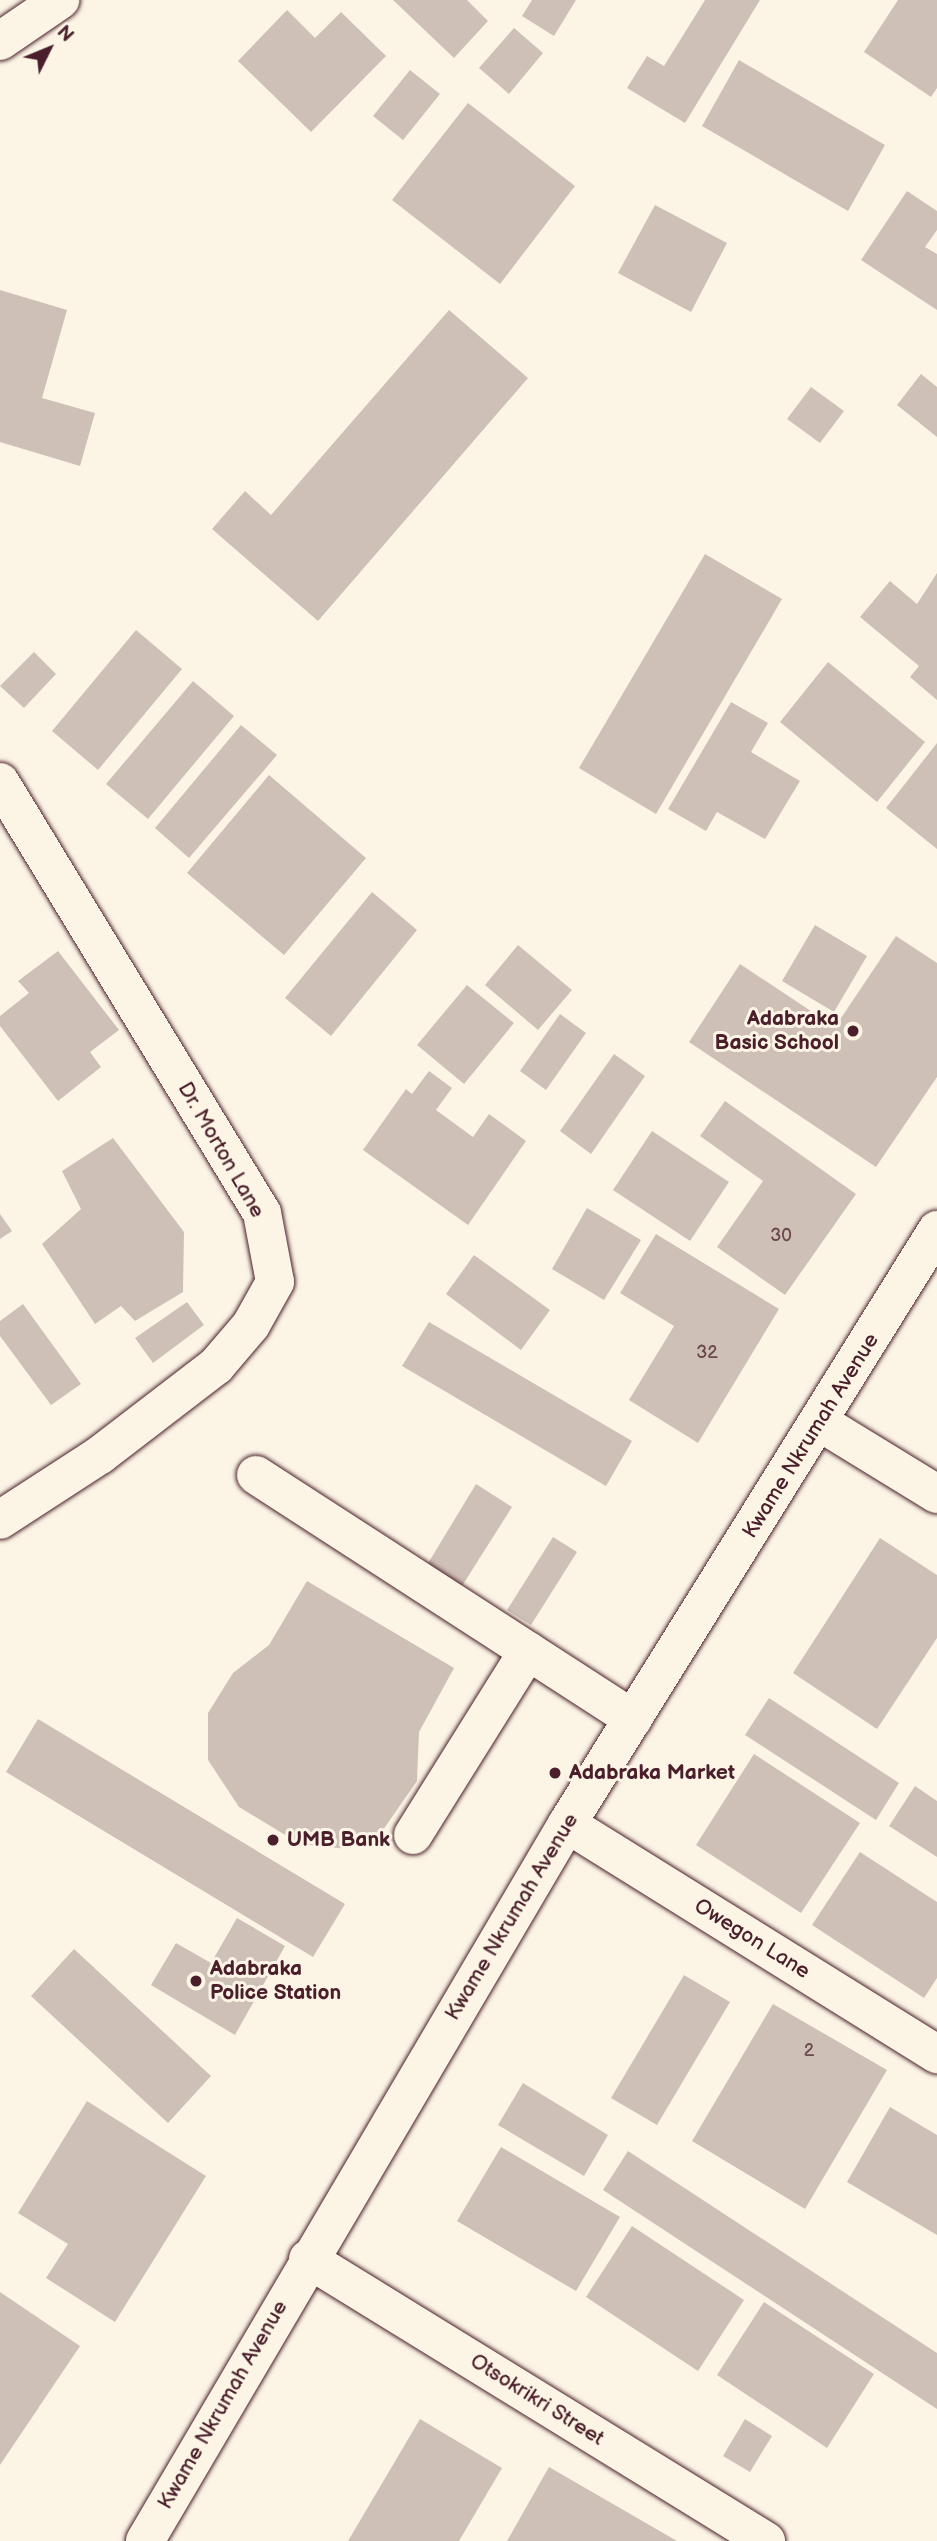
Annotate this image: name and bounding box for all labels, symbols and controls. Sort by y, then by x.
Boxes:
north arrow [14,14,84,84]
text: N [51,21,78,47]
place label: Adabraka Basic School [715,1006,839,1056]
marker: Adabraka Basic School [845,1023,861,1039]
street label: Dr. Morton Lane [172,1078,270,1222]
house number: 30 [770,1225,792,1247]
street label: Kwame Nkrumah Avenue [738,1329,884,1543]
house number: 32 [696,1342,718,1364]
place label: Adabraka Market [569,1760,735,1786]
marker: Adabraka Market [547,1765,563,1781]
street label: Kwame Nkrumah Avenue [440,1809,584,2025]
place label: UMB Bank [287,1827,390,1853]
marker: UMB Bank [265,1832,281,1848]
street label: Owegon Lane [690,1893,814,1985]
place label: Adabraka Police Station [210,1956,341,2006]
marker: Adabraka Police Station [188,1973,204,1989]
house number: 2 [804,2040,814,2062]
street label: Kwame Nkrumah Avenue [153,2296,293,2514]
street label: Otsokrikri Street [465,2349,609,2451]

